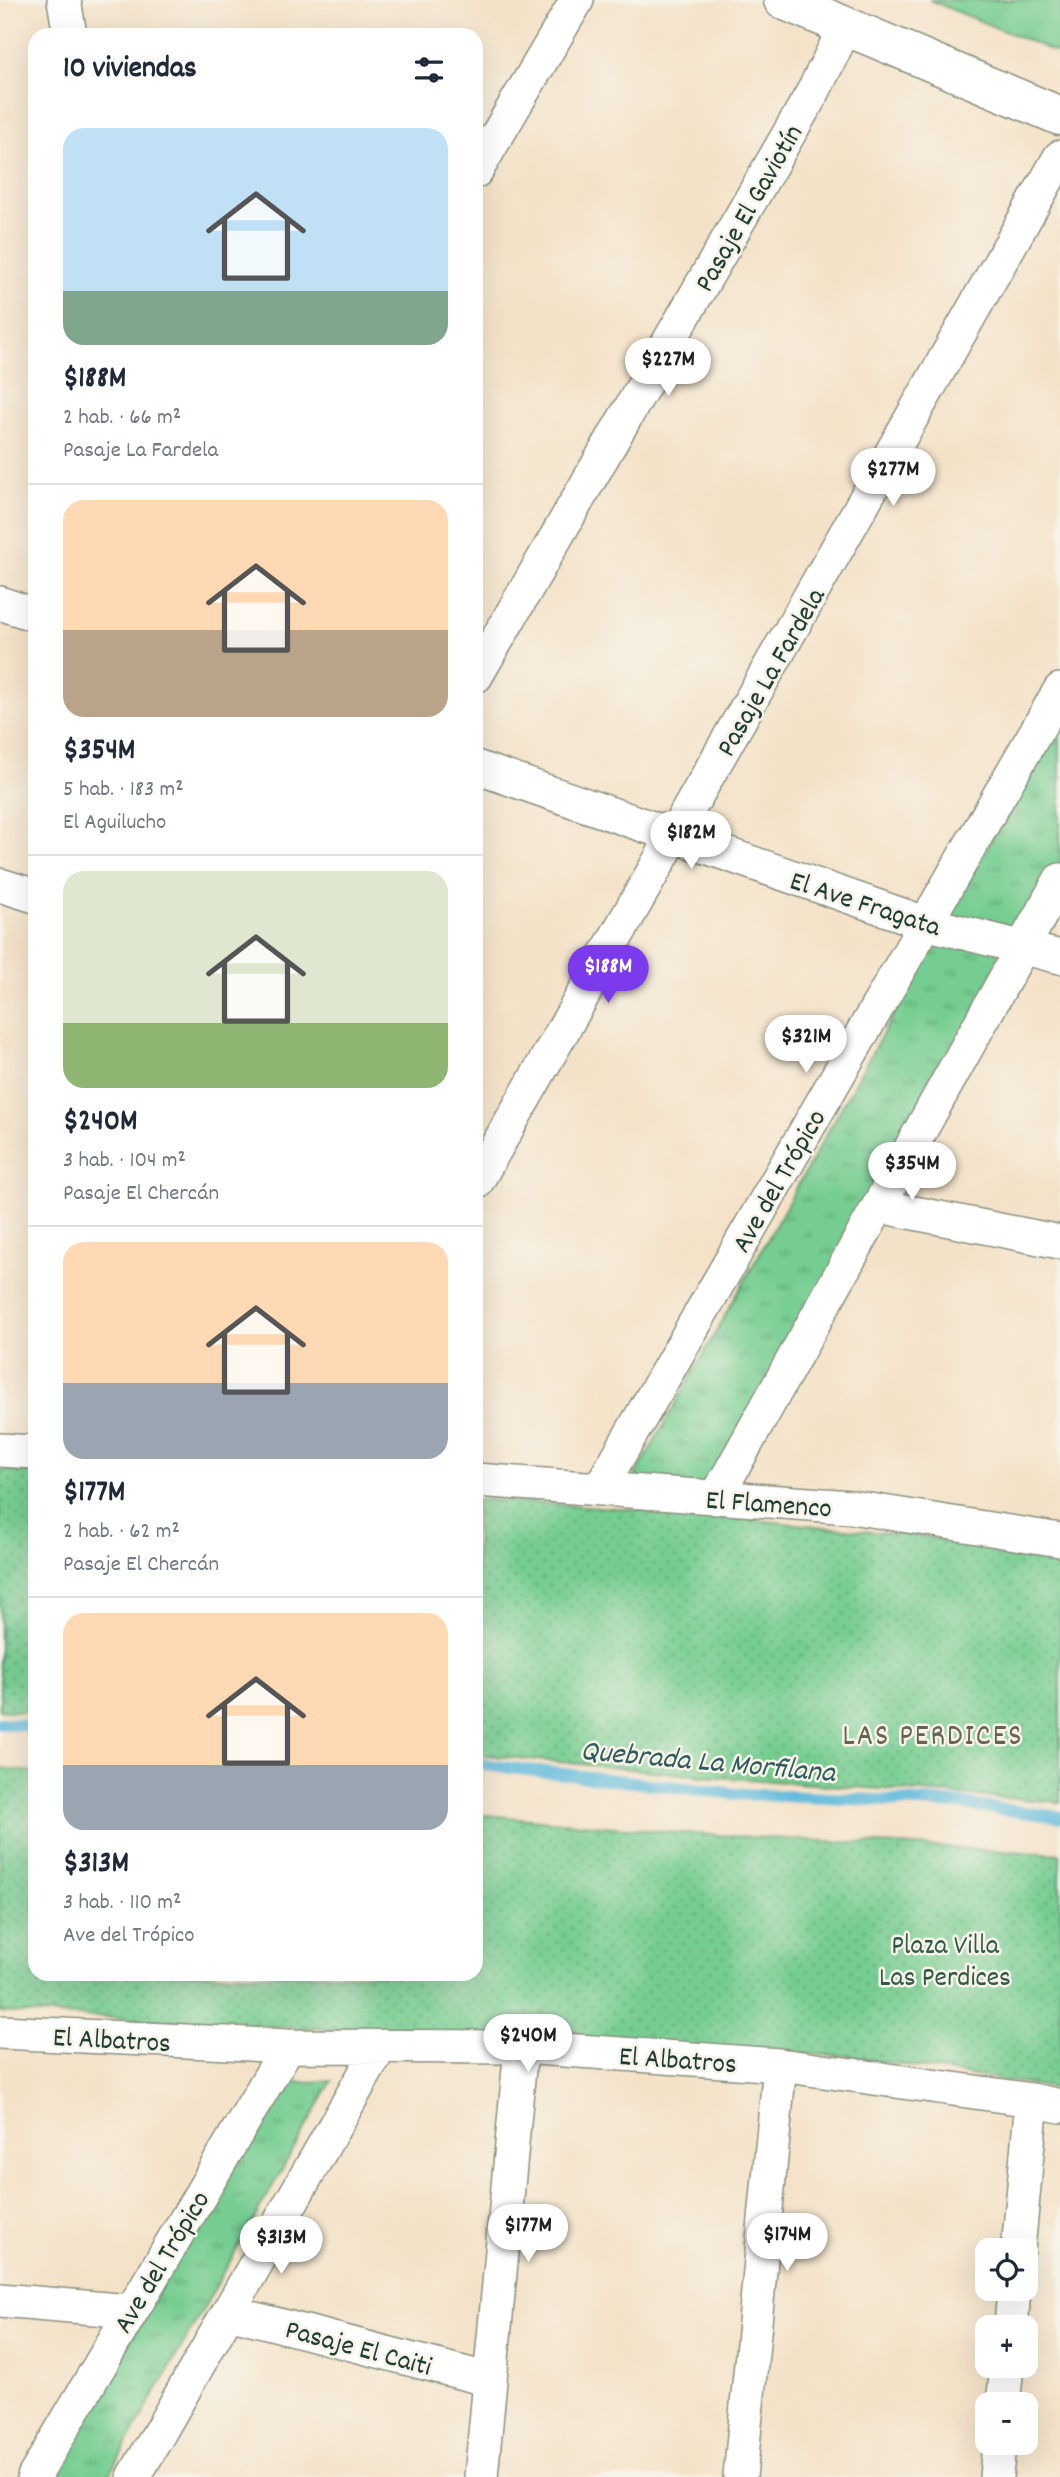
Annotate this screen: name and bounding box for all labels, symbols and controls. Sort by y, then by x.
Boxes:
text: 10 viviendas [63,49,197,92]
icon: filters [410,51,448,89]
street label: Pasaje El Gaviotín [687,118,816,301]
icon: home [193,173,319,299]
pin: $227M [619,338,717,398]
text: $227M [641,344,695,377]
text: $188M [63,359,126,402]
text: 2 hab. · 66 m² [63,402,181,435]
text: Pasaje La Fardela [63,435,218,468]
pin: $277M [844,448,942,508]
text: $277M [867,454,919,487]
icon: home [193,545,319,671]
street label: Pasaje La Fardela [709,581,838,765]
text: $354M [63,731,135,774]
text: 5 hab. · 183 m² [63,774,184,807]
text: El Aguilucho [63,807,166,840]
pin: $182M [642,812,740,871]
text: $182M [666,817,716,850]
street label: El Ave Fragata [784,864,946,950]
icon: home [193,916,319,1042]
pin: $188M [559,946,657,1005]
text: $188M [584,951,632,984]
pin: $321M [757,1016,855,1075]
text: $321M [781,1021,831,1054]
text: $240M [63,1102,138,1145]
street label: Ave del Trópico [724,1103,839,1262]
pin: $354M [863,1142,961,1202]
text: 3 hab. · 104 m² [63,1145,186,1178]
text: $354M [884,1148,940,1181]
text: Pasaje El Chercán [63,1178,219,1211]
icon: home [193,1287,319,1413]
text: $177M [63,1473,125,1516]
street label: El Flamenco [704,1483,833,1531]
text: 2 hab. · 62 m² [63,1516,180,1549]
text: Pasaje El Chercán [63,1549,219,1582]
icon: home [193,1658,319,1784]
district label: LAS PERDICES [842,1717,1024,1760]
water label: Quebrada La Morfilana [579,1732,838,1797]
text: $313M [63,1844,129,1887]
text: 3 hab. · 110 m² [63,1887,181,1920]
text: Ave del Trópico [63,1920,194,1953]
park label: Plaza Villa Las Perdices [879,1928,1011,2000]
pin: $240M [479,2014,577,2074]
street label: El Albatros [52,2020,172,2066]
text: $240M [499,2020,557,2053]
street label: El Albatros [617,2039,738,2087]
street label: Ave del Trópico [106,2185,223,2342]
pin: $177M [479,2204,577,2264]
text: $177M [504,2210,552,2243]
pin: $174M [738,2214,836,2273]
pin: $313M [232,2216,330,2276]
text: $174M [763,2219,811,2252]
text: $313M [256,2222,306,2255]
map controls [975,2238,1038,2455]
button: locate [975,2238,1038,2301]
street label: Pasaje El Caiti [280,2312,435,2390]
button: + [975,2315,1038,2378]
button: − [975,2392,1038,2455]

